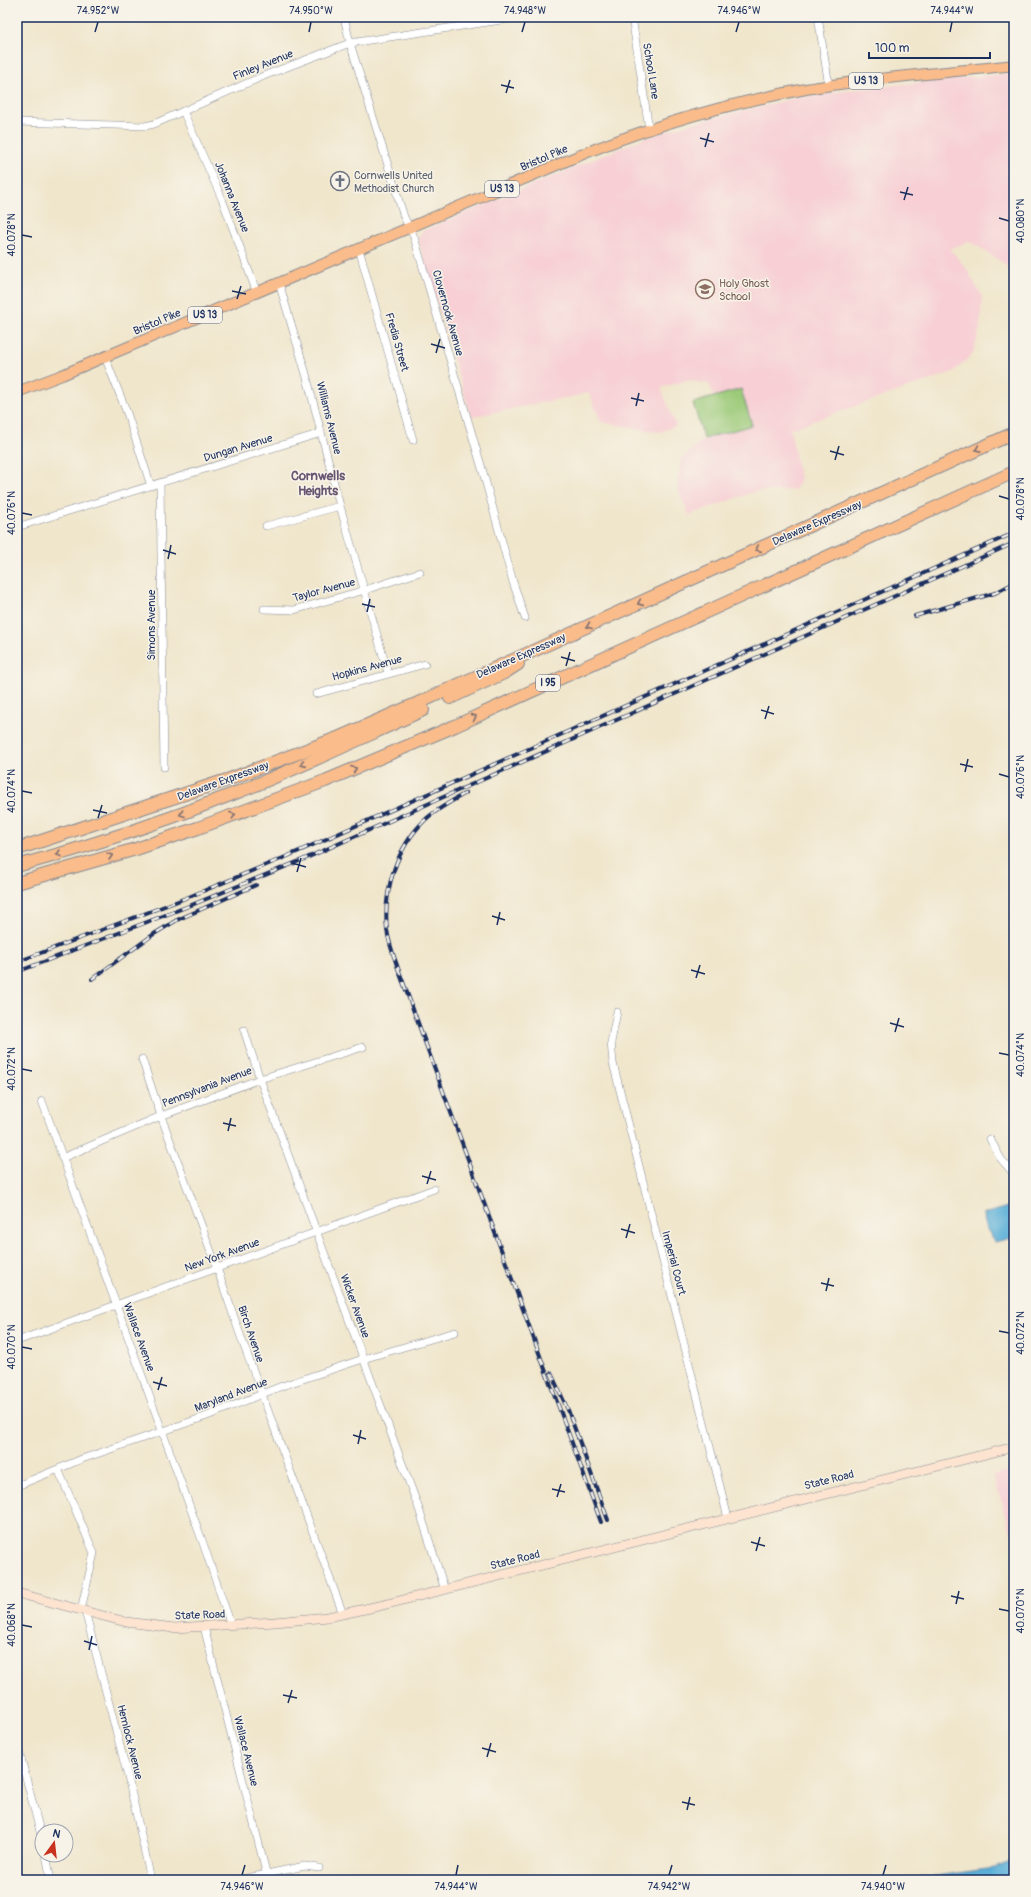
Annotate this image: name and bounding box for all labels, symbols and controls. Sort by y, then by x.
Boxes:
text: 74.952°W [77,5,120,17]
text: 74.950°W [289,5,333,17]
text: 74.948°W [504,5,547,17]
text: 74.946°W [718,5,761,17]
text: 74.944°W [931,5,974,17]
scale bar [869,34,990,60]
text: 100 m [875,41,910,56]
street label: School Lane [640,42,662,101]
street label: Finley Avenue [231,47,295,83]
road number: US 13 [849,73,883,89]
street label: Bristol Pike [518,142,570,174]
street label: Johanna Avenue [212,160,252,235]
place label: Cornwells United Methodist Church [354,169,434,195]
church icon: Cornwells United Methodist Church [329,170,351,192]
road number: US 13 [485,181,519,197]
text: 40.080°N [1015,198,1027,243]
text: 40.078°N [6,213,18,257]
street label: Clovernook Avenue [430,269,467,358]
place label: Holy Ghost School [719,277,770,303]
school or university icon: Holy Ghost School [694,278,716,300]
street label: Bristol Pike [131,306,183,338]
road number: US 13 [188,307,222,323]
street label: Fredia Street [382,311,412,373]
street label: Williams Avenue [314,380,344,456]
street label: Dungan Avenue [202,431,274,465]
one-way arrow [975,444,983,452]
district label: Cornwells Heights [291,468,345,499]
text: 40.078°N [1015,477,1027,521]
text: 40.076°N [6,491,18,535]
street label: Delaware Expressway [770,497,864,548]
one-way arrow [755,544,762,552]
street label: Taylor Avenue [291,575,357,605]
street label: Simons Avenue [145,589,158,660]
one-way arrow [636,598,644,606]
one-way arrow [585,621,593,629]
street label: Delaware Expressway [474,630,568,681]
street label: Hopkins Avenue [331,652,404,684]
road number: I 95 [536,675,560,691]
one-way arrow [469,714,477,722]
text: 40.076°N [1015,755,1027,799]
street label: Delaware Expressway [176,758,271,804]
one-way arrow [299,759,307,767]
one-way arrow [351,765,358,773]
text: 40.074°N [6,769,18,813]
one-way arrow [179,809,186,817]
one-way arrow [229,812,236,820]
one-way arrow [56,849,63,858]
one-way arrow [106,852,113,861]
text: 40.074°N [1015,1033,1027,1077]
text: 40.072°N [6,1047,18,1091]
street label: Pennsylvania Avenue [160,1064,254,1110]
street label: Imperial Court [659,1229,689,1297]
street label: New York Avenue [183,1235,262,1275]
street label: Wicker Avenue [337,1272,373,1340]
street label: Wallace Avenue [121,1301,158,1374]
street label: Birch Avenue [235,1304,267,1365]
text: 40.072°N [1015,1311,1027,1355]
text: 40.070°N [6,1324,18,1369]
street label: Maryland Avenue [193,1375,270,1415]
street label: State Road [803,1468,855,1492]
street label: State Road [489,1548,541,1572]
text: 40.070°N [1015,1588,1027,1633]
text: 40.068°N [6,1603,18,1647]
street label: State Road [174,1608,226,1622]
street label: Hemlock Avenue [114,1703,146,1781]
street label: Wallace Avenue [231,1714,261,1788]
north arrow [34,1823,74,1863]
text: N [51,1827,62,1841]
text: 74.946°W [221,1881,264,1893]
text: 74.944°W [435,1881,478,1893]
text: 74.942°W [648,1881,691,1893]
text: 74.940°W [861,1881,905,1893]

